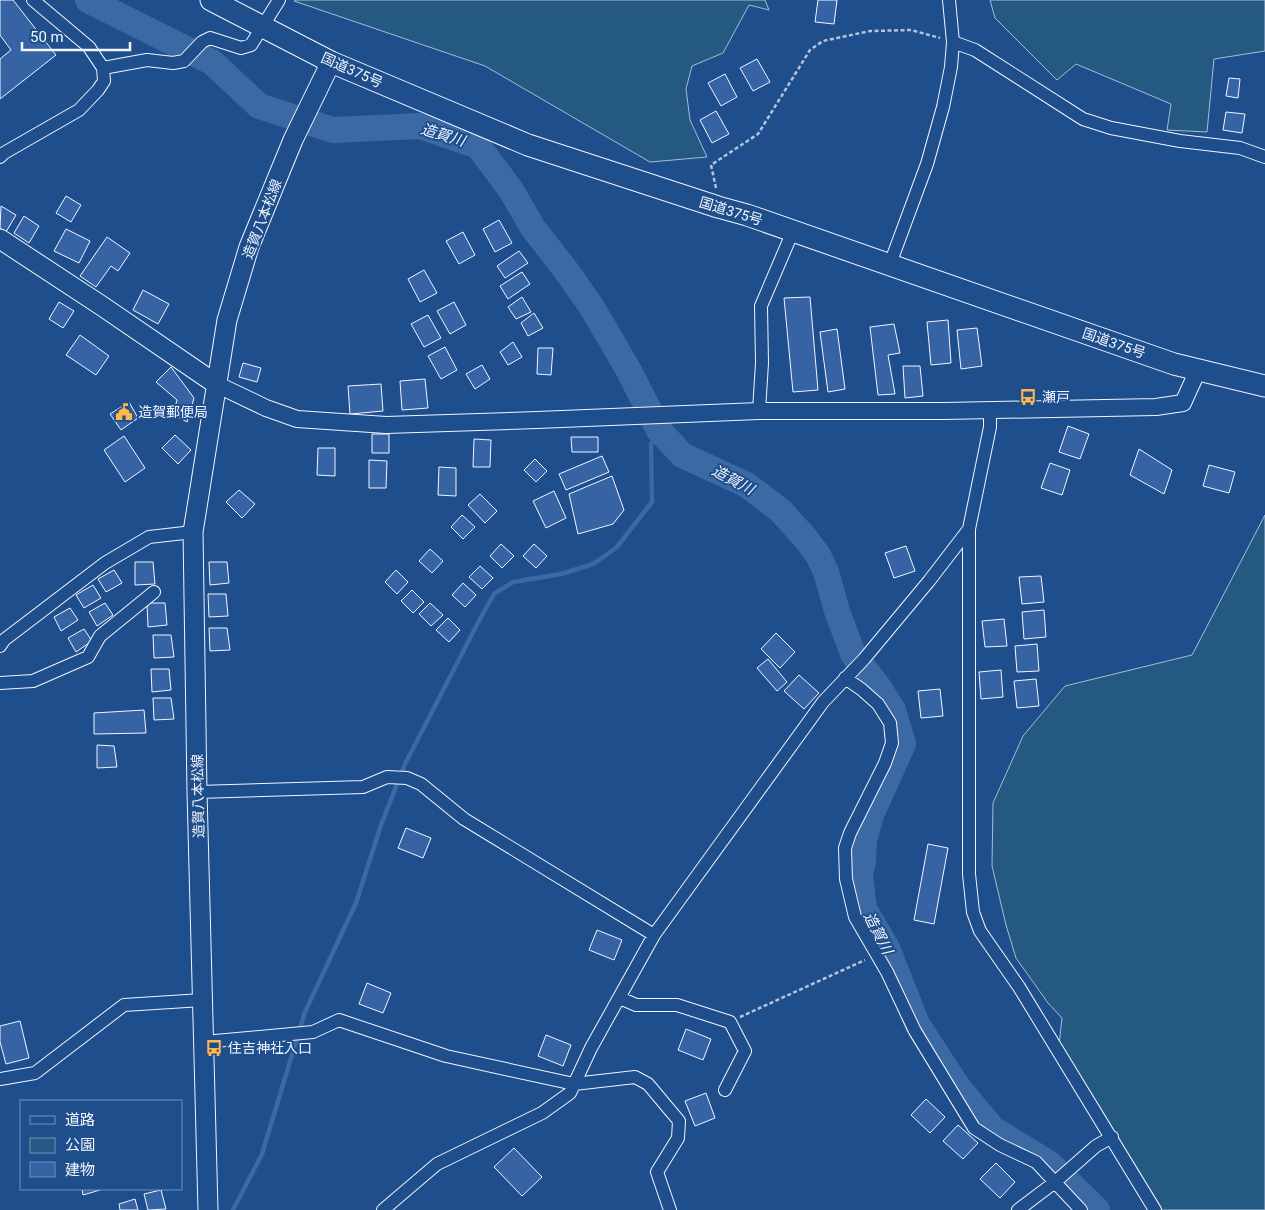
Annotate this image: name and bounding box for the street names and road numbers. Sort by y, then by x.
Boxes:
street label: 国道375号 [319,49,385,91]
street label: 造賀八本松線 [239,177,285,261]
street label: 国道375号 [697,194,765,228]
street label: 国道375号 [1080,325,1148,361]
street label: 造賀八本松線 [189,754,207,838]

